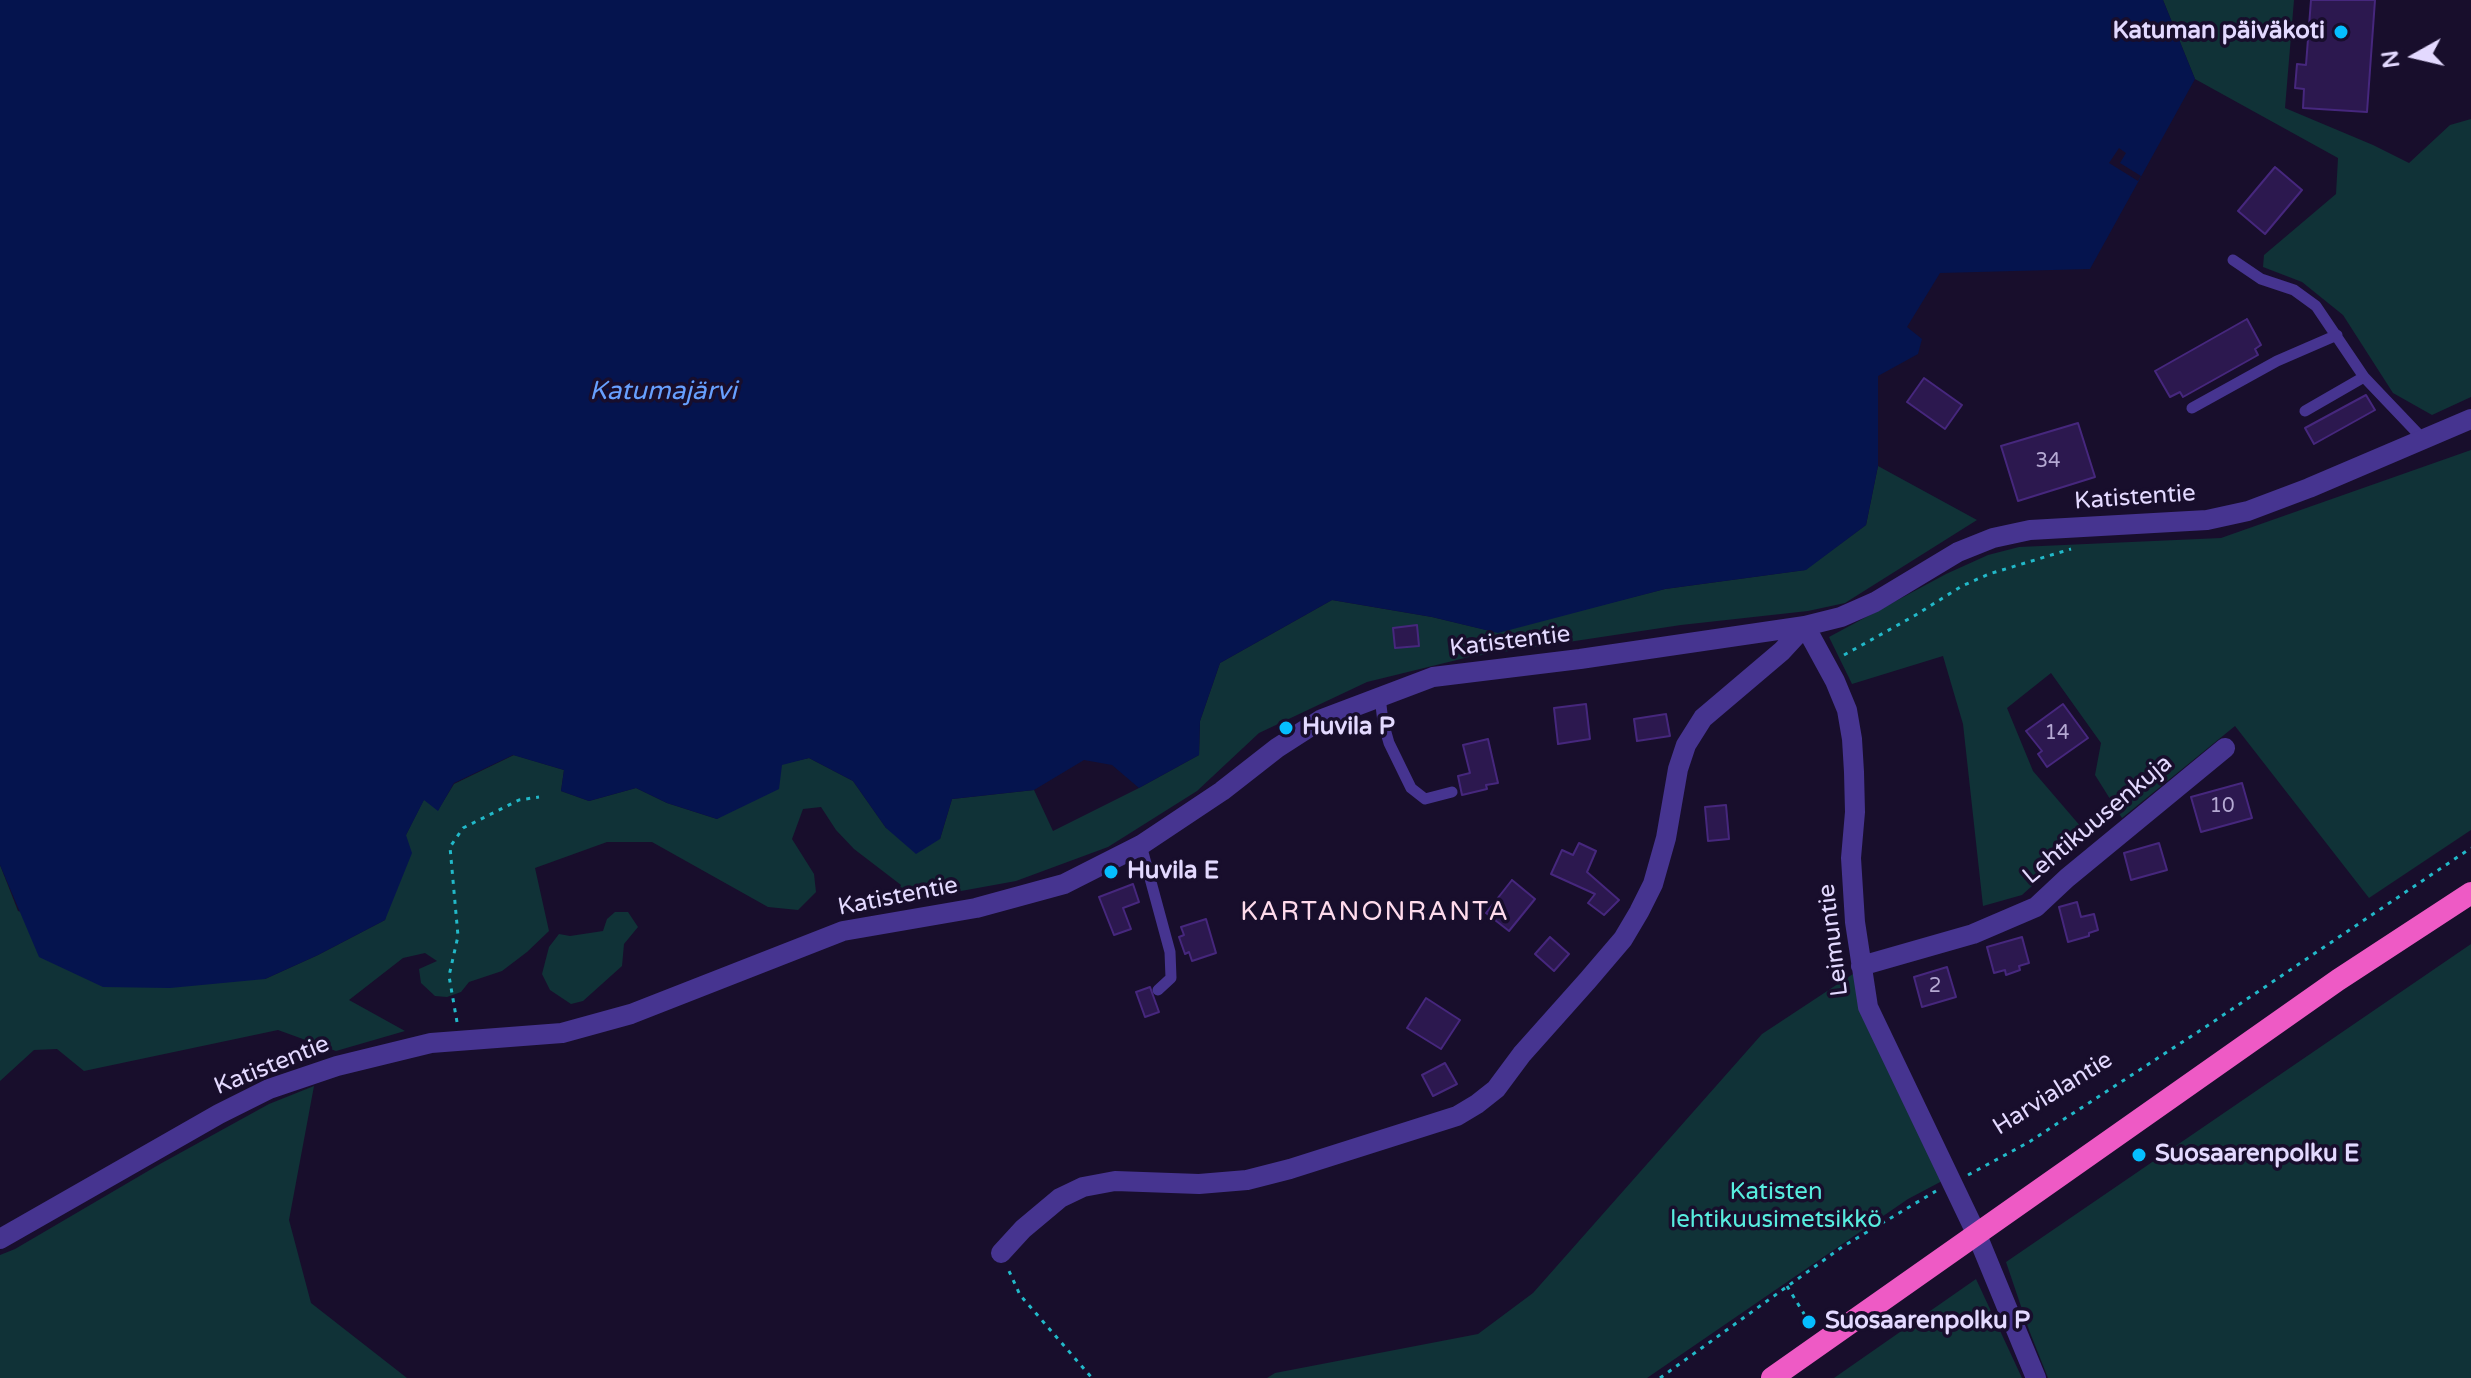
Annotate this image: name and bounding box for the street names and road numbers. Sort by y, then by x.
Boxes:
street label: Katistentie [2073,479,2197,517]
street label: Katistentie [1448,620,1572,664]
street label: Lehtikuusenkuja [2017,749,2179,891]
street label: Katistentie [836,871,960,923]
street label: Leimuntie [1813,882,1855,998]
street label: Katistentie [210,1030,334,1102]
street label: Harvialantie [1988,1046,2118,1142]

